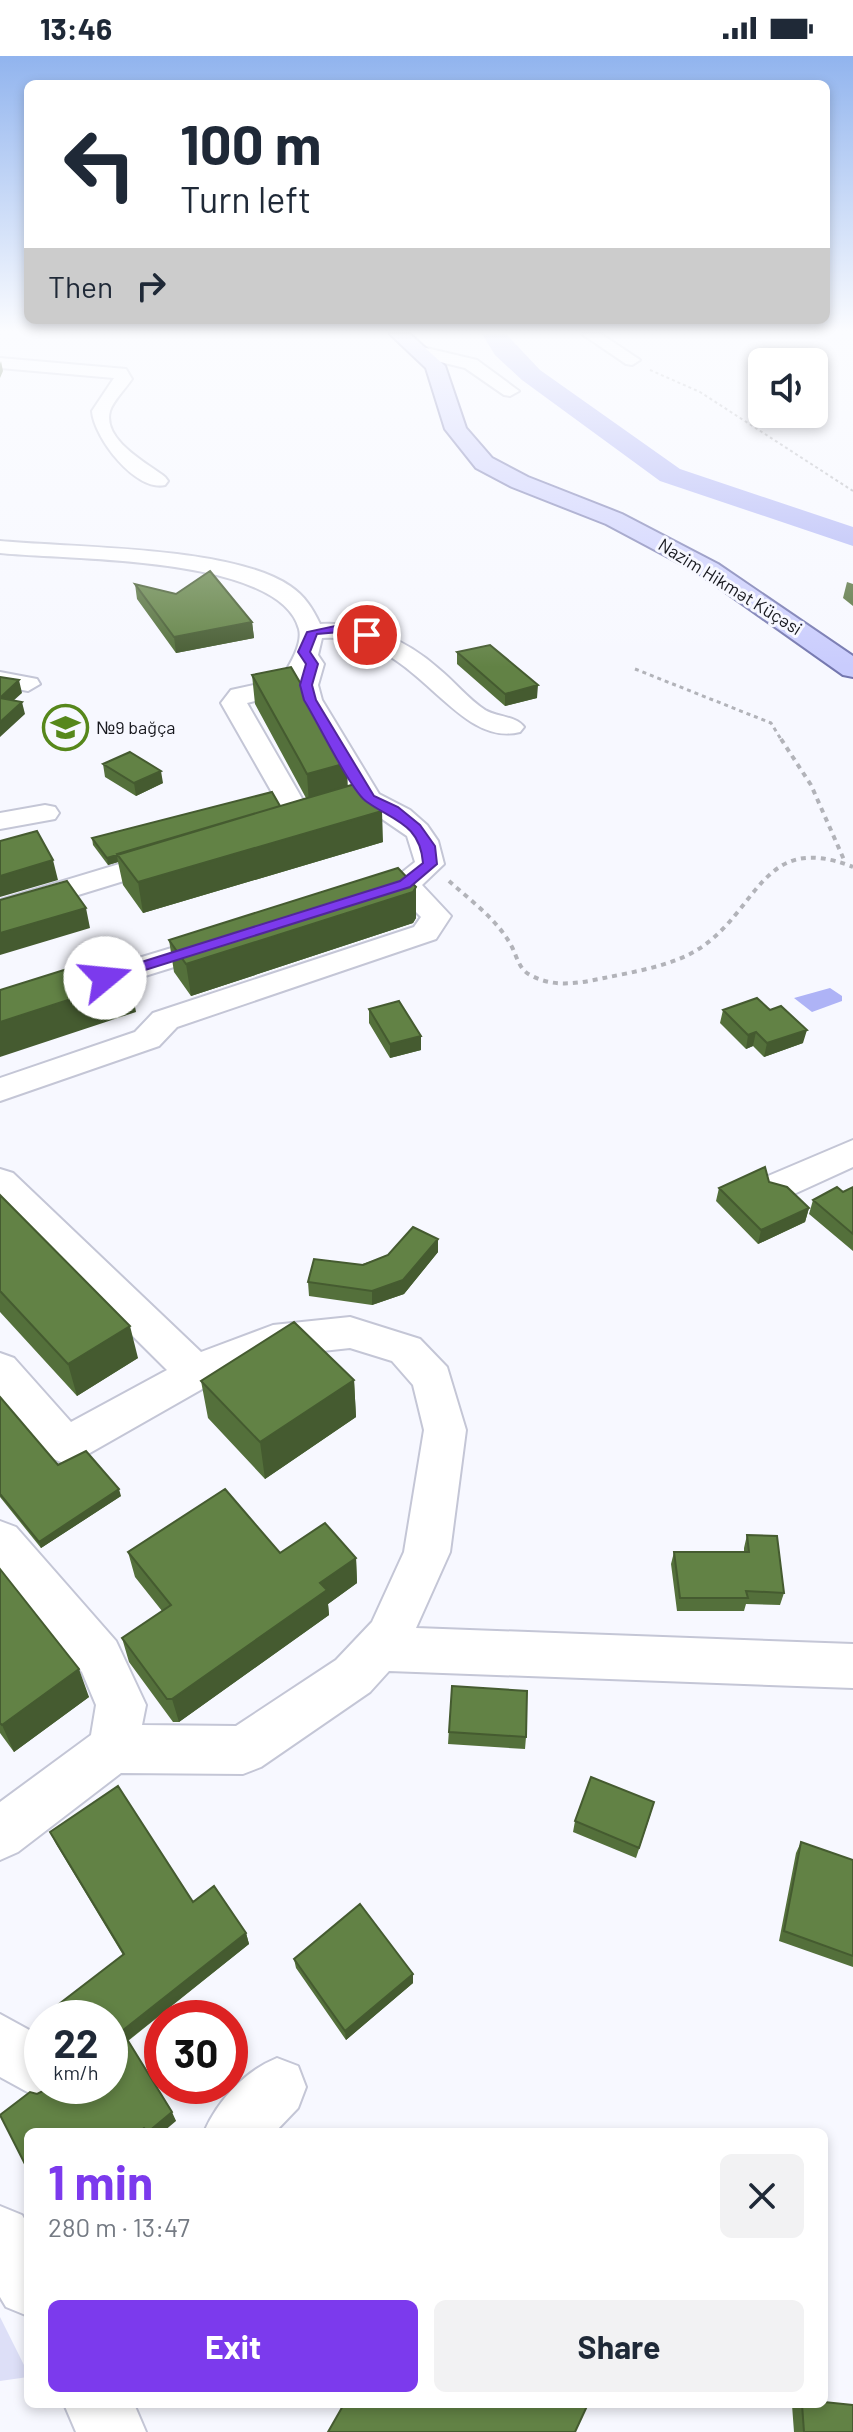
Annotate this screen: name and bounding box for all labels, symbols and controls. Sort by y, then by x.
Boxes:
text: 13:46 [40,10,112,46]
text: 100 m [180,109,322,176]
icon: left [48,112,152,216]
text: Turn left [180,177,311,220]
icon: right [129,264,173,308]
text: Then [48,268,113,304]
map controls [748,348,828,428]
button: sound [748,348,828,428]
street label: Nazim Hikmət Küçəsi [655,533,806,639]
pin [333,601,401,669]
icon: arrive [345,613,389,657]
school or university icon: №9 bağça [41,704,89,752]
place label: №9 bağça [96,716,176,738]
position arrow [63,936,147,1020]
speed limit sign: 30 [144,2000,248,2104]
text: 22 [54,2018,98,2066]
text: km/h [53,2060,99,2084]
text: 1 min [48,2152,153,2210]
button: close [720,2154,804,2238]
text: 280 m · 13:47 [48,2211,190,2242]
button: Exit [48,2300,418,2392]
button: Share [434,2300,804,2392]

